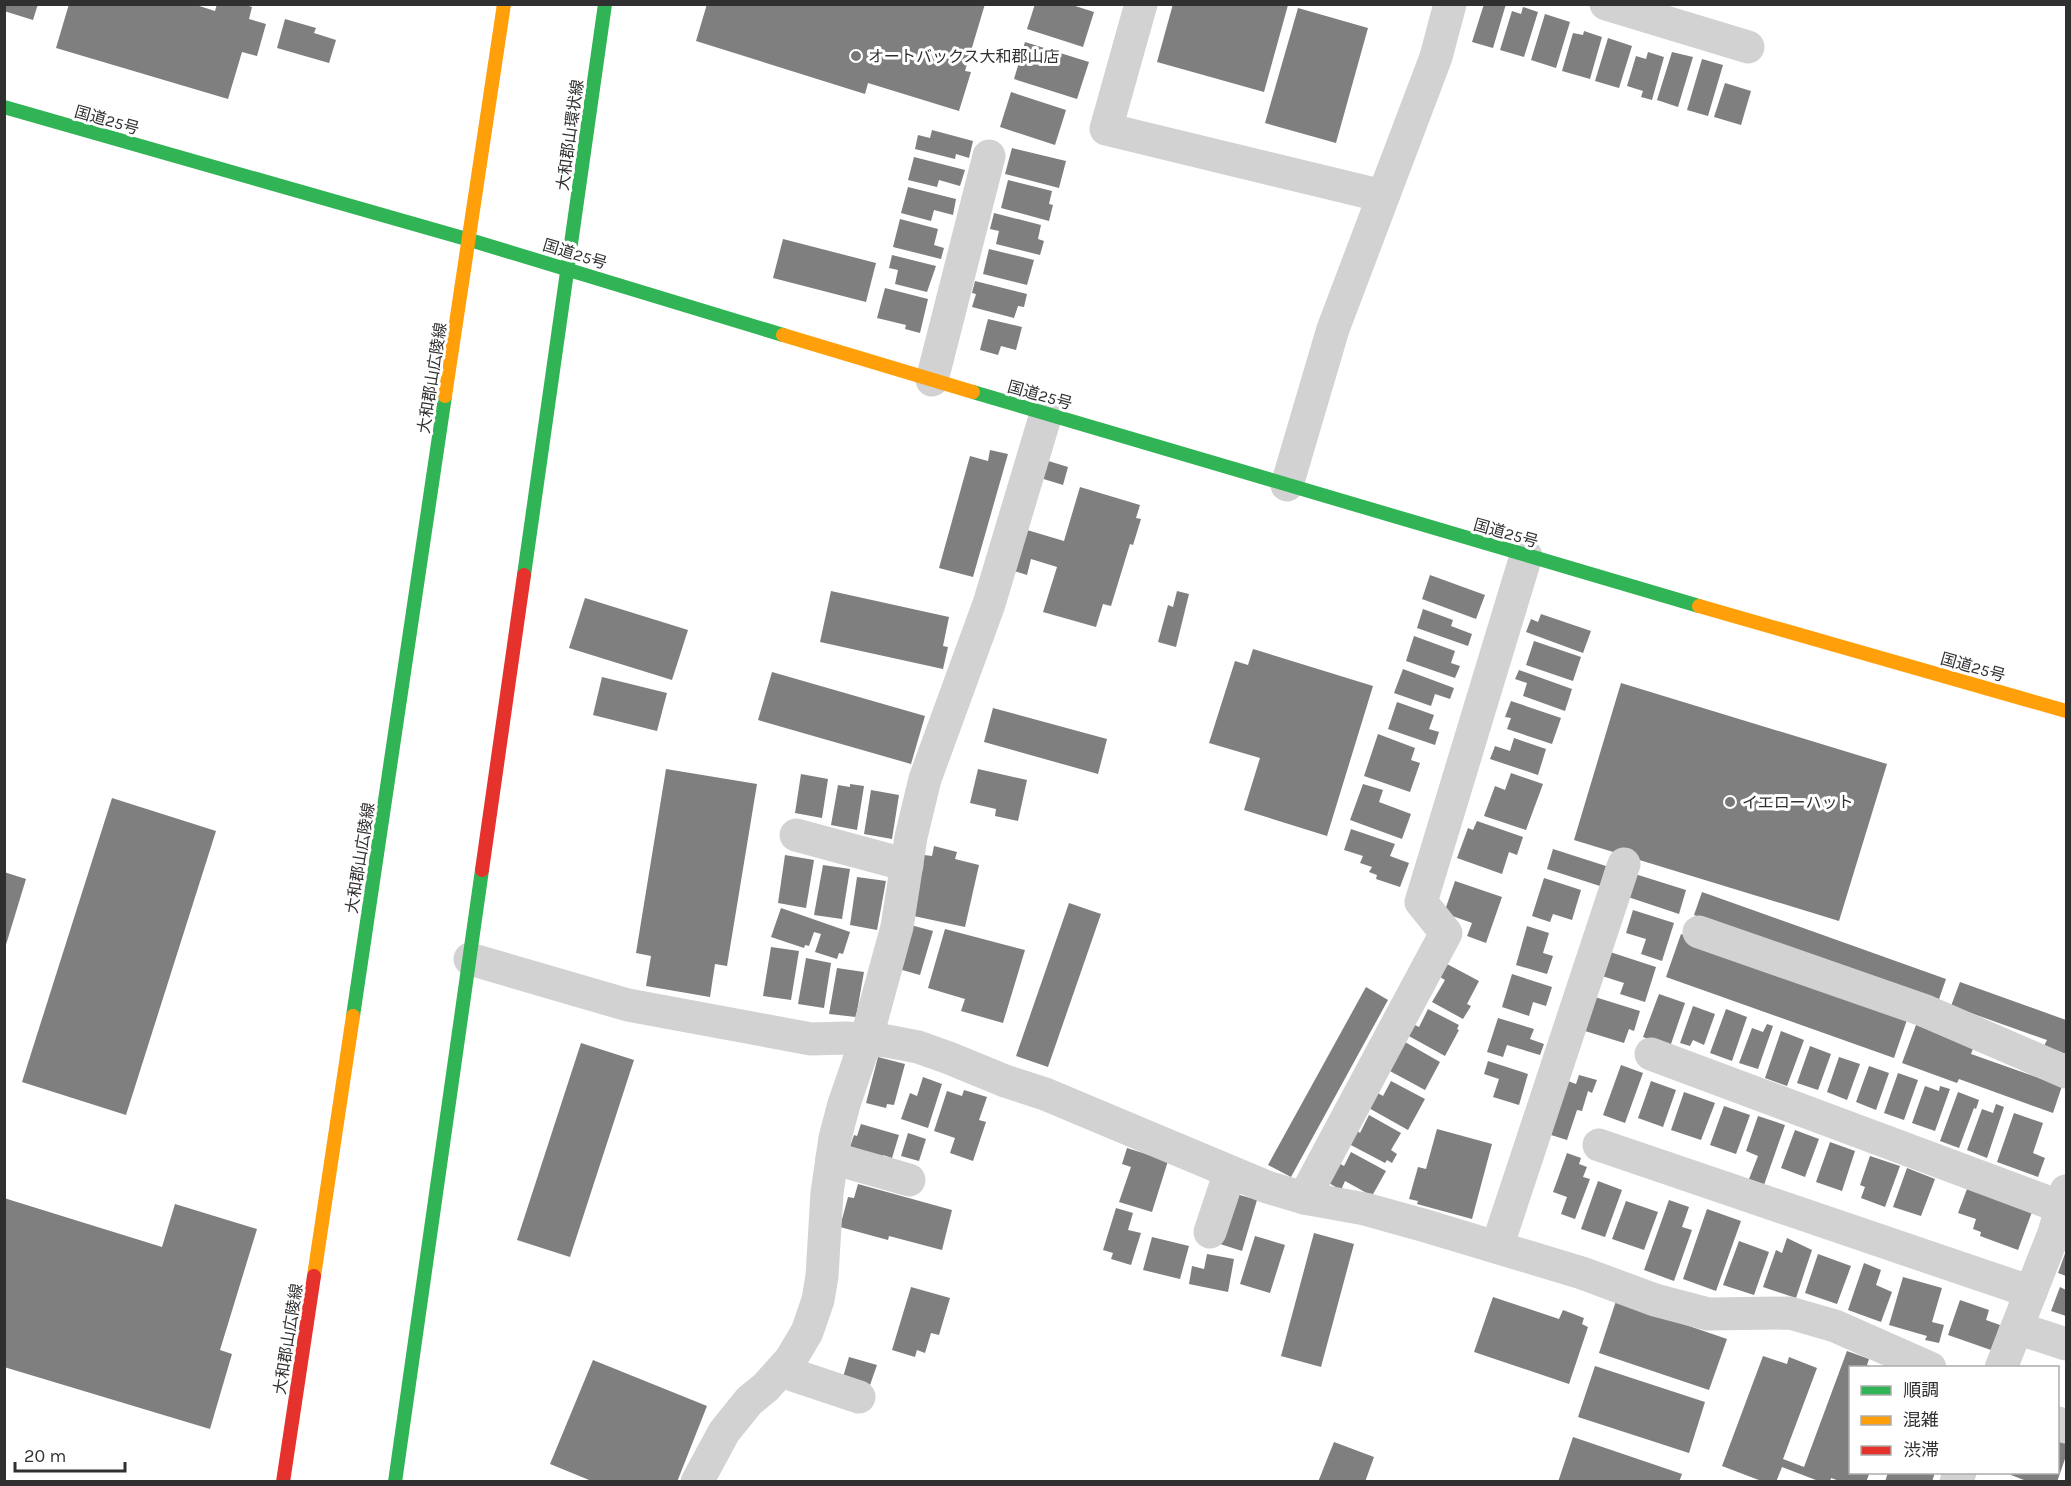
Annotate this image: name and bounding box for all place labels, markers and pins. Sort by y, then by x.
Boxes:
place label: オートバックス大和郡山店 [868,47,1060,66]
marker: オートバックス大和郡山店 [849,49,863,63]
place label: イエローハット [1742,793,1854,812]
marker: イエローハット [1723,795,1737,809]

